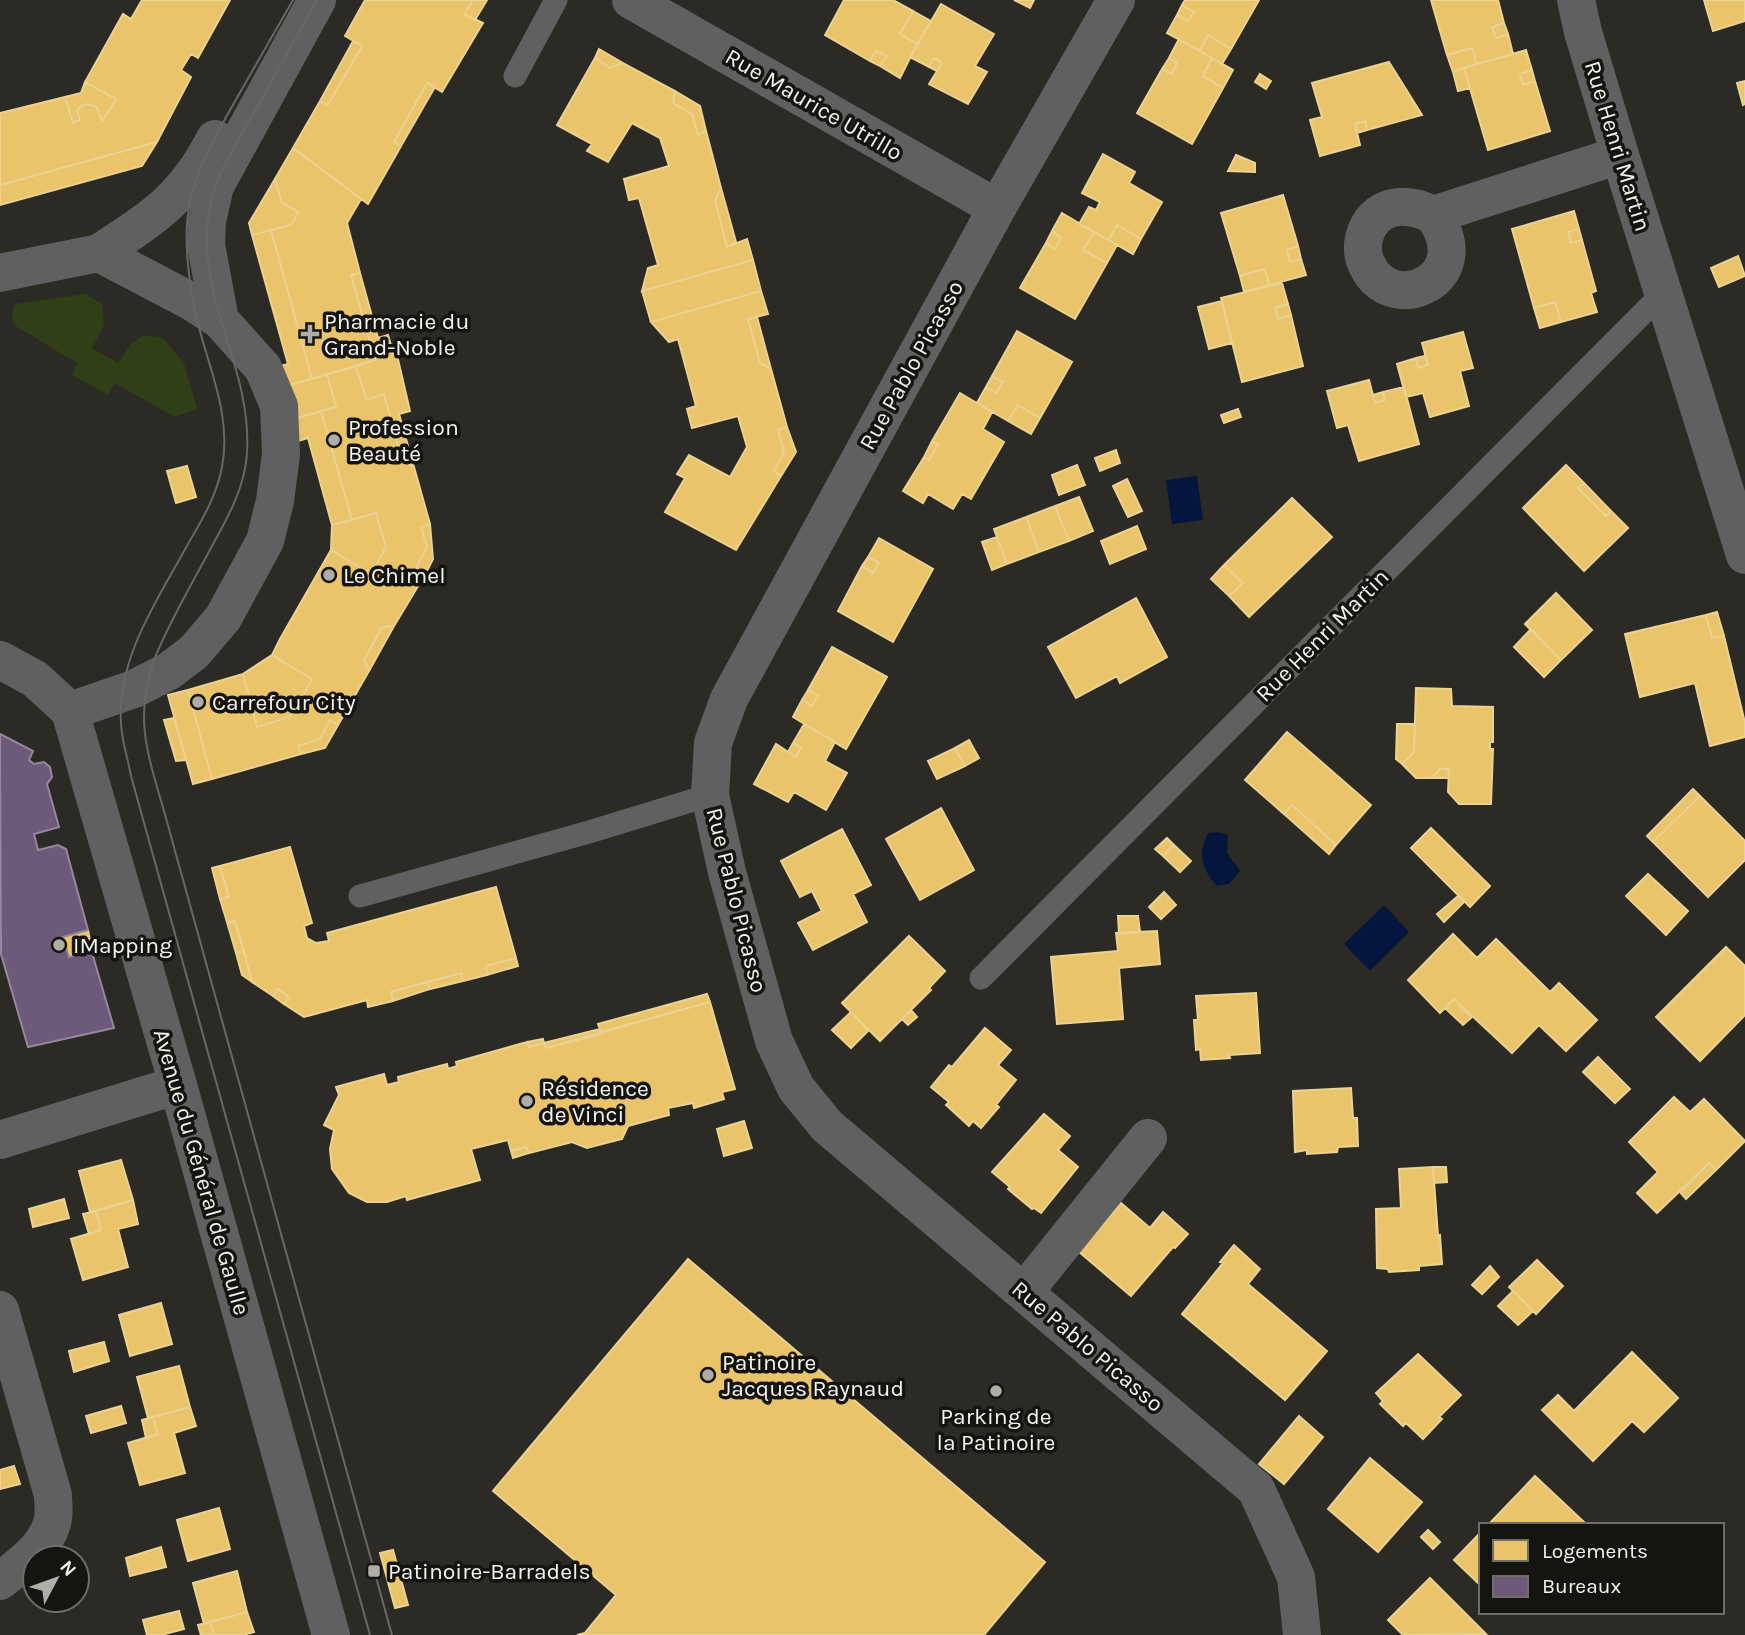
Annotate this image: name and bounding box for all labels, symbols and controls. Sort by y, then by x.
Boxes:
street label: Rue Maurice Utrillo [720,43,907,166]
street label: Rue Henri Martin [1579,58,1656,235]
street label: Rue Pablo Picasso [854,276,969,455]
place label: Pharmacie du Grand-Noble [324,308,469,361]
marker: Pharmacie du Grand-Noble [302,326,318,342]
place label: Profession Beauté [348,414,459,467]
marker: Profession Beauté [326,432,342,448]
place label: Le Chimel [343,562,446,589]
street label: Rue Henri Martin [1250,563,1394,707]
marker: Le Chimel [321,567,337,583]
place label: Carrefour City [212,689,356,716]
marker: Carrefour City [190,694,206,710]
street label: Rue Pablo Picasso [700,805,773,995]
place label: IMapping [73,932,172,959]
marker: IMapping [51,937,67,953]
street label: Avenue du Général de Gaulle [148,1026,255,1318]
place label: Résidence de Vinci [541,1075,649,1128]
marker: Résidence de Vinci [519,1093,535,1109]
street label: Rue Pablo Picasso [1006,1275,1169,1418]
place label: Patinoire Jacques Raynaud [722,1349,904,1402]
marker: Patinoire Jacques Raynaud [700,1367,716,1383]
marker: Parking de la Patinoire [988,1383,1004,1399]
place label: Parking de la Patinoire [937,1403,1055,1456]
legend [1479,1523,1724,1614]
text: Logements [1542,1539,1648,1563]
north arrow [21,1544,91,1614]
text: N [55,1556,81,1581]
place label: Patinoire-Barradels [388,1558,591,1585]
marker: Patinoire-Barradels [366,1563,382,1579]
text: Bureaux [1542,1574,1621,1598]

